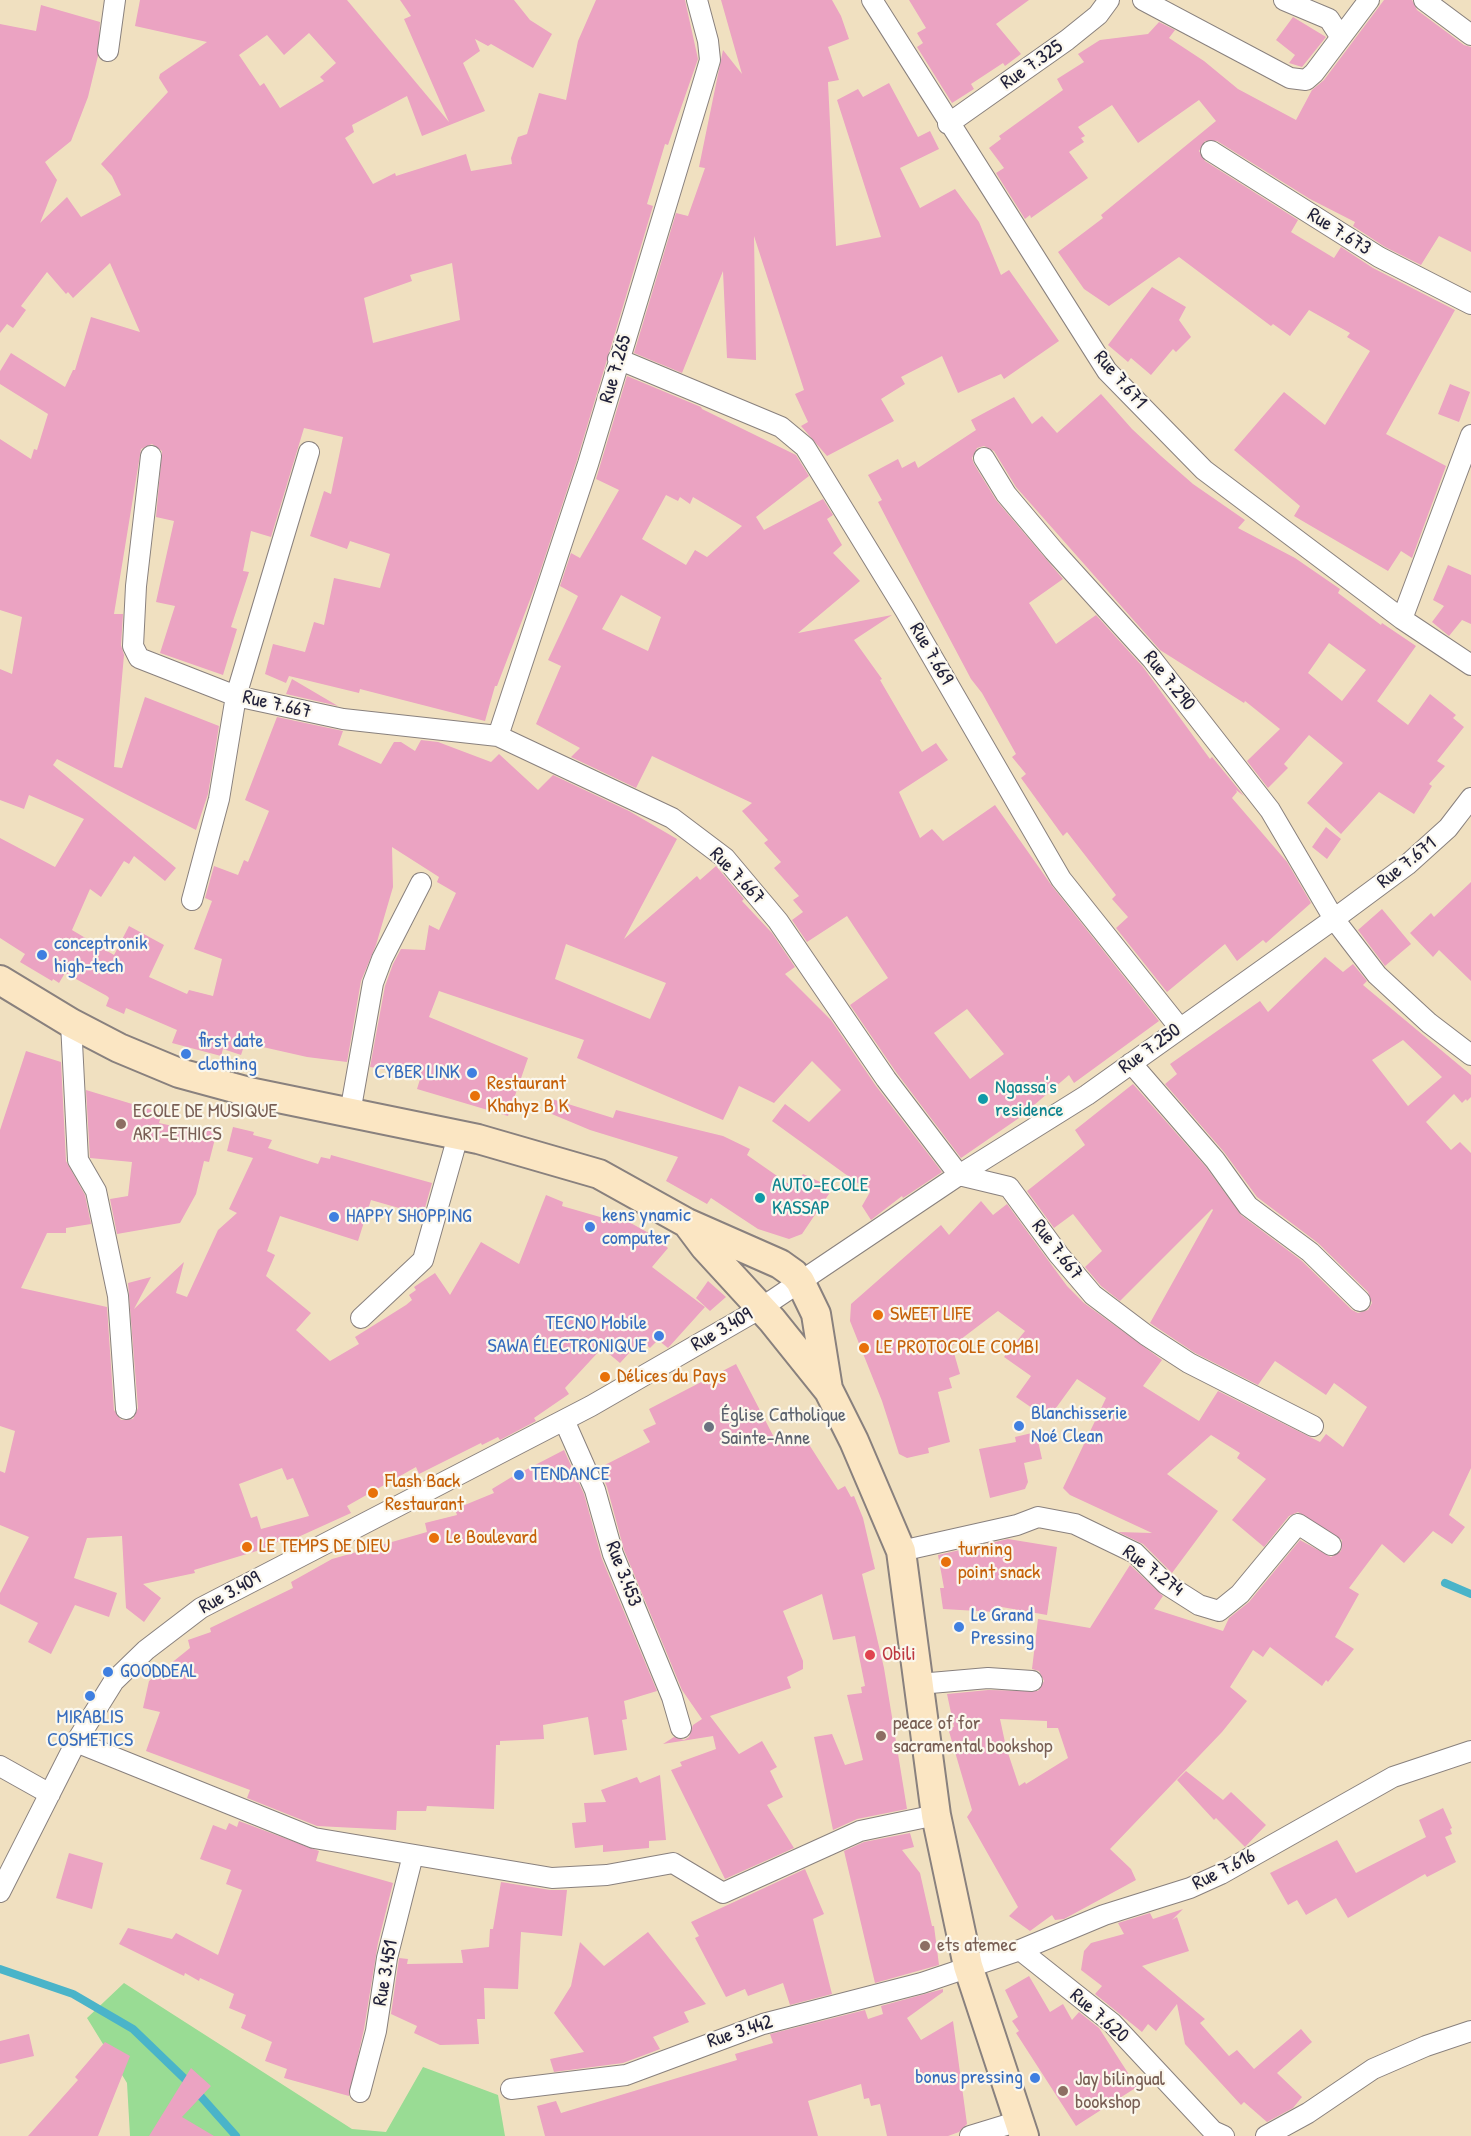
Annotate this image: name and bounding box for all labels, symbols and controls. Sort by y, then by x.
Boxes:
street label: Rue 7.325 [996,35,1068,95]
street label: Rue 7.673 [1303,203,1375,261]
street label: Rue 7.265 [595,332,637,406]
street label: Rue 7.671 [1088,346,1152,414]
street label: Rue 7.669 [904,619,958,689]
street label: Rue 7.290 [1138,646,1200,716]
street label: Rue 7.667 [240,685,314,725]
street label: Rue 7.671 [1373,832,1441,894]
street label: Rue 7.667 [704,843,770,909]
place label: conceptronik high-tech [54,932,148,979]
marker: conceptronik high-tech [35,948,49,962]
street label: Rue 7.250 [1114,1019,1186,1079]
place label: first date clothing [198,1030,263,1077]
marker: first date clothing [179,1047,193,1061]
place label: CYBER LINK [374,1061,460,1085]
marker: CYBER LINK [465,1066,479,1080]
place label: Restaurant Khahyz B K [487,1072,569,1119]
place label: Ngassa's residence [995,1076,1063,1123]
marker: Restaurant Khahyz B K [468,1089,482,1103]
marker: Ngassa's residence [976,1092,990,1106]
place label: ECOLE DE MUSIQUE ART-ETHICS [133,1100,277,1147]
marker: ECOLE DE MUSIQUE ART-ETHICS [114,1117,128,1131]
place label: AUTO-ECOLE KASSAP [772,1174,869,1221]
marker: AUTO-ECOLE KASSAP [753,1191,767,1205]
place label: kens ynamic computer [602,1204,691,1251]
place label: HAPPY SHOPPING [346,1205,472,1229]
marker: HAPPY SHOPPING [327,1210,341,1224]
street label: Rue 7.667 [1026,1215,1088,1285]
marker: kens ynamic computer [583,1220,597,1234]
street label: Rue 3.409 [687,1303,757,1357]
place label: SWEET LIFE [890,1303,972,1327]
marker: SWEET LIFE [871,1308,885,1322]
place label: TECNO Mobile SAWA ÉLECTRONIQUE [487,1312,647,1359]
marker: TECNO Mobile SAWA ÉLECTRONIQUE [652,1329,666,1343]
place label: LE PROTOCOLE COMBI [876,1336,1039,1360]
marker: LE PROTOCOLE COMBI [857,1341,871,1355]
place label: Délices du Pays [617,1365,726,1389]
marker: Délices du Pays [598,1370,612,1384]
place label: Blanchisserie Noé Clean [1031,1402,1127,1449]
place label: Église Catholique Sainte-Anne [721,1404,846,1451]
marker: Blanchisserie Noé Clean [1012,1419,1026,1433]
marker: Église Catholique Sainte-Anne [702,1420,716,1434]
place label: TENDANCE [531,1463,610,1487]
marker: TENDANCE [512,1468,526,1482]
place label: Flash Back Restaurant [385,1470,464,1517]
marker: Flash Back Restaurant [366,1486,380,1500]
place label: Le Boulevard [446,1526,537,1550]
marker: Le Boulevard [427,1531,441,1545]
place label: LE TEMPS DE DIEU [259,1535,390,1559]
street label: Rue 3.453 [600,1538,646,1610]
place label: turning point snack [958,1538,1040,1585]
marker: LE TEMPS DE DIEU [240,1540,254,1554]
street label: Rue 7.274 [1118,1540,1188,1602]
marker: turning point snack [939,1555,953,1569]
street label: Rue 3.409 [195,1566,265,1620]
place label: Le Grand Pressing [971,1604,1034,1651]
marker: Le Grand Pressing [952,1620,966,1634]
place label: Obili [882,1643,916,1667]
marker: Obili [863,1648,877,1662]
place label: GOODDEAL [120,1660,197,1684]
marker: GOODDEAL [101,1665,115,1679]
marker: MIRABLIS COSMETICS [83,1689,97,1703]
place label: MIRABLIS COSMETICS [47,1706,133,1753]
place label: peace of for sacramental bookshop [893,1712,1052,1759]
marker: peace of for sacramental bookshop [874,1729,888,1743]
street label: Rue 7.616 [1189,1844,1259,1896]
place label: ets atemec [937,1934,1016,1958]
street label: Rue 3.451 [368,1938,404,2008]
marker: ets atemec [918,1939,932,1953]
street label: Rue 7.620 [1065,1984,1133,2048]
street label: Rue 3.442 [704,2010,776,2054]
place label: bonus pressing [915,2066,1023,2090]
place label: Jay bilingual bookshop [1075,2068,1165,2115]
marker: bonus pressing [1028,2071,1042,2085]
marker: Jay bilingual bookshop [1056,2084,1070,2098]

